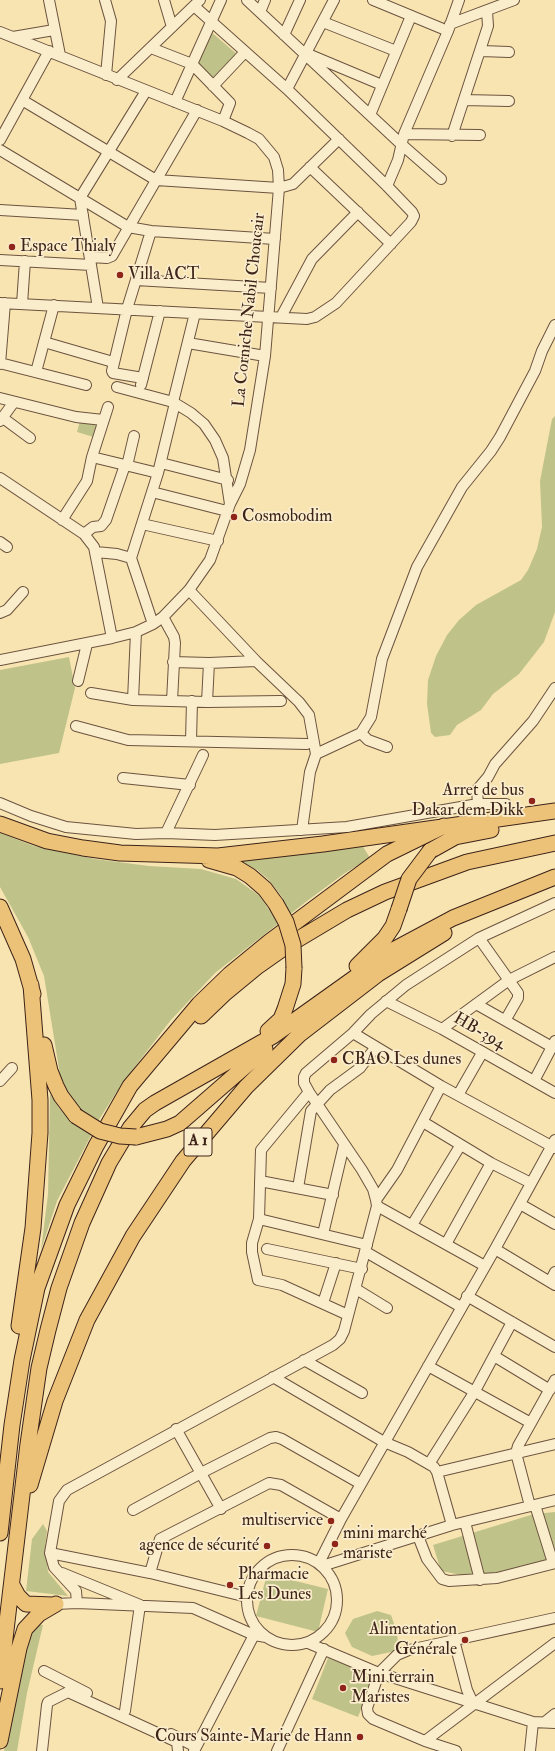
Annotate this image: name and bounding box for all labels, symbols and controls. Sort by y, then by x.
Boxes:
street label: La Corniche Nabil Choucair [230,212,270,408]
place label: Espace Thialy [20,237,116,257]
marker: Espace Thialy [7,242,17,252]
place label: Villa ACT [128,265,199,285]
marker: Villa ACT [115,270,125,280]
place label: Cosmobodim [242,507,332,527]
marker: Cosmobodim [229,512,239,522]
place label: Arret de bus Dakar dem Dikk [411,781,524,821]
marker: Arret de bus Dakar dem Dikk [527,796,537,806]
street label: HB-394 [449,1009,509,1055]
place label: CBAO Les dunes [342,1050,461,1070]
marker: CBAO Les dunes [329,1055,339,1065]
road number: A 1 [184,1128,212,1156]
place label: multiservice [242,1511,323,1531]
marker: multiservice [326,1516,336,1526]
place label: mini marché mariste [343,1524,427,1564]
place label: agence de sécurité [139,1536,259,1556]
marker: mini marché mariste [330,1539,340,1549]
marker: agence de sécurité [262,1541,272,1551]
place label: Pharmacie Les Dunes [238,1565,311,1605]
marker: Pharmacie Les Dunes [225,1580,235,1590]
place label: Alimentation Générale [369,1620,457,1660]
marker: Alimentation Générale [460,1635,470,1645]
place label: Mini terrain Maristes [351,1668,434,1708]
marker: Mini terrain Maristes [338,1683,348,1693]
place label: Cours Sainte-Marie de Hann [155,1727,352,1747]
marker: Cours Sainte-Marie de Hann [355,1732,365,1742]

